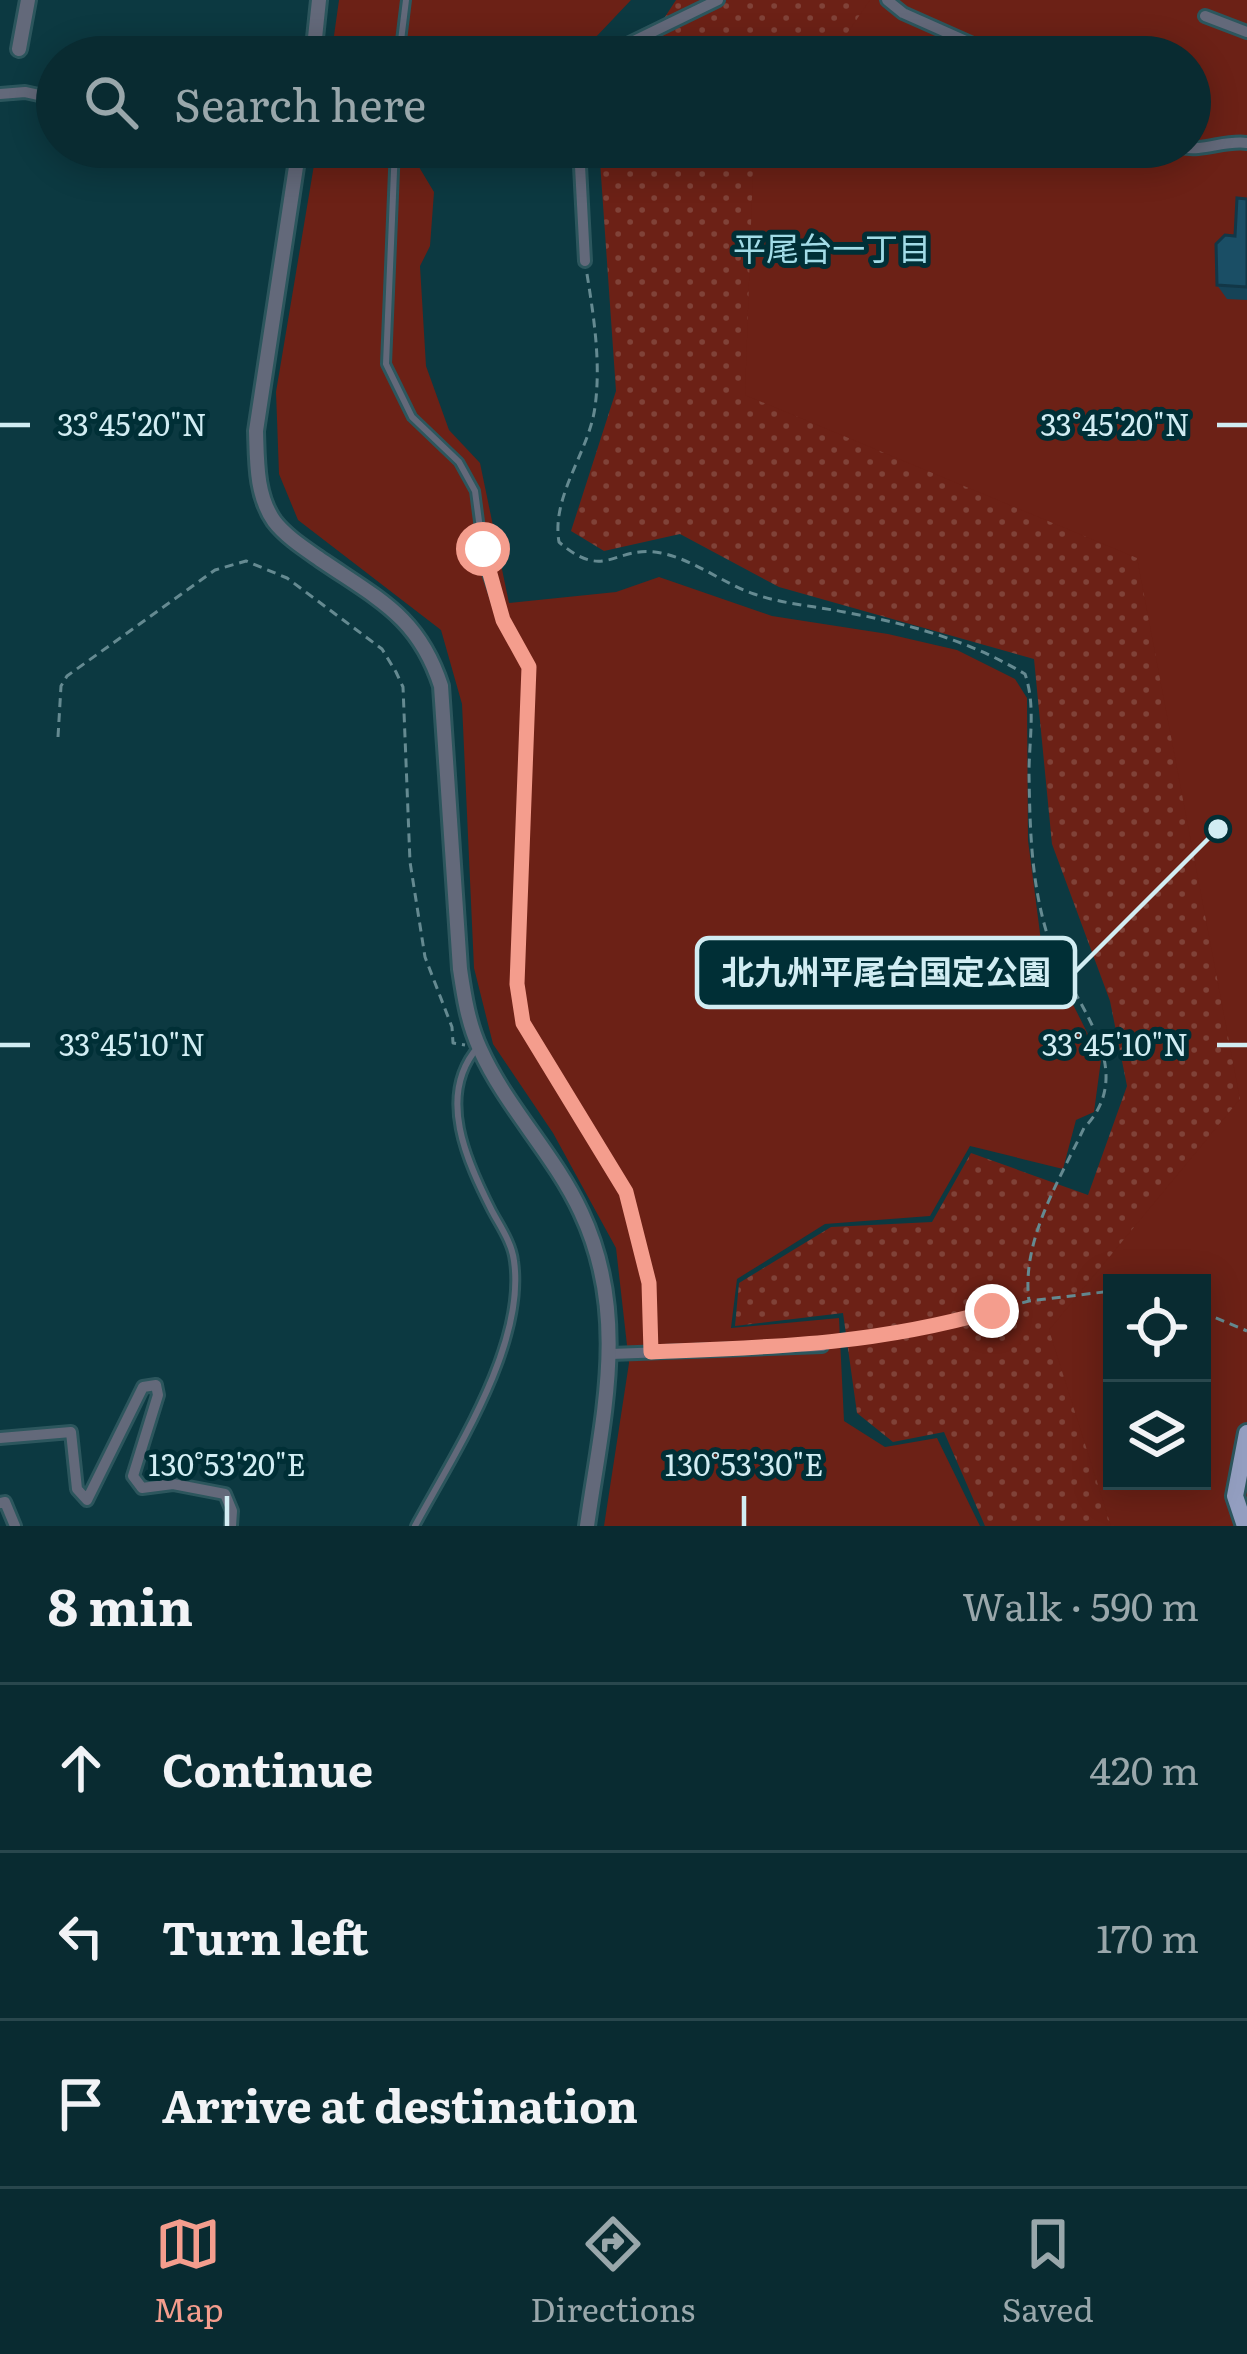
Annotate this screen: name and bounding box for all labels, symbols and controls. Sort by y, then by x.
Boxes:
search box [36,36,1211,168]
icon: search [78,69,144,135]
text: Search here [174,69,426,136]
district label: 平尾台一丁目 [733,222,931,271]
text: 33°45'20"N [57,401,207,445]
text: 33°45'20"N [1040,401,1190,445]
route start [456,522,510,576]
callout: 北九州平尾台国定公園 [697,938,1075,1007]
text: 北九州平尾台国定公園 [721,945,1051,994]
text: 33°45'10"N [59,1021,205,1065]
text: 33°45'10"N [1042,1021,1188,1065]
map controls [1103,1274,1211,1490]
button: locate [1103,1274,1211,1382]
route end [965,1284,1019,1338]
button: layers [1103,1382,1211,1490]
text: 130°53'20"E [148,1441,306,1485]
text: 130°53'30"E [665,1441,823,1485]
text: 8 min [48,1566,193,1642]
text: Walk · 590 m [962,1575,1199,1633]
text: Continue [162,1734,373,1801]
icon: ahead [48,1735,114,1801]
text: 420 m [1090,1739,1199,1797]
text: Turn left [162,1902,369,1969]
icon: left [48,1903,114,1969]
text: 170 m [1096,1907,1199,1965]
text: Arrive at destination [162,2070,638,2137]
icon: arrive [48,2071,114,2137]
tab: Map [153,2211,224,2332]
tab: Directions [530,2211,695,2332]
tab: Saved [1002,2211,1094,2332]

